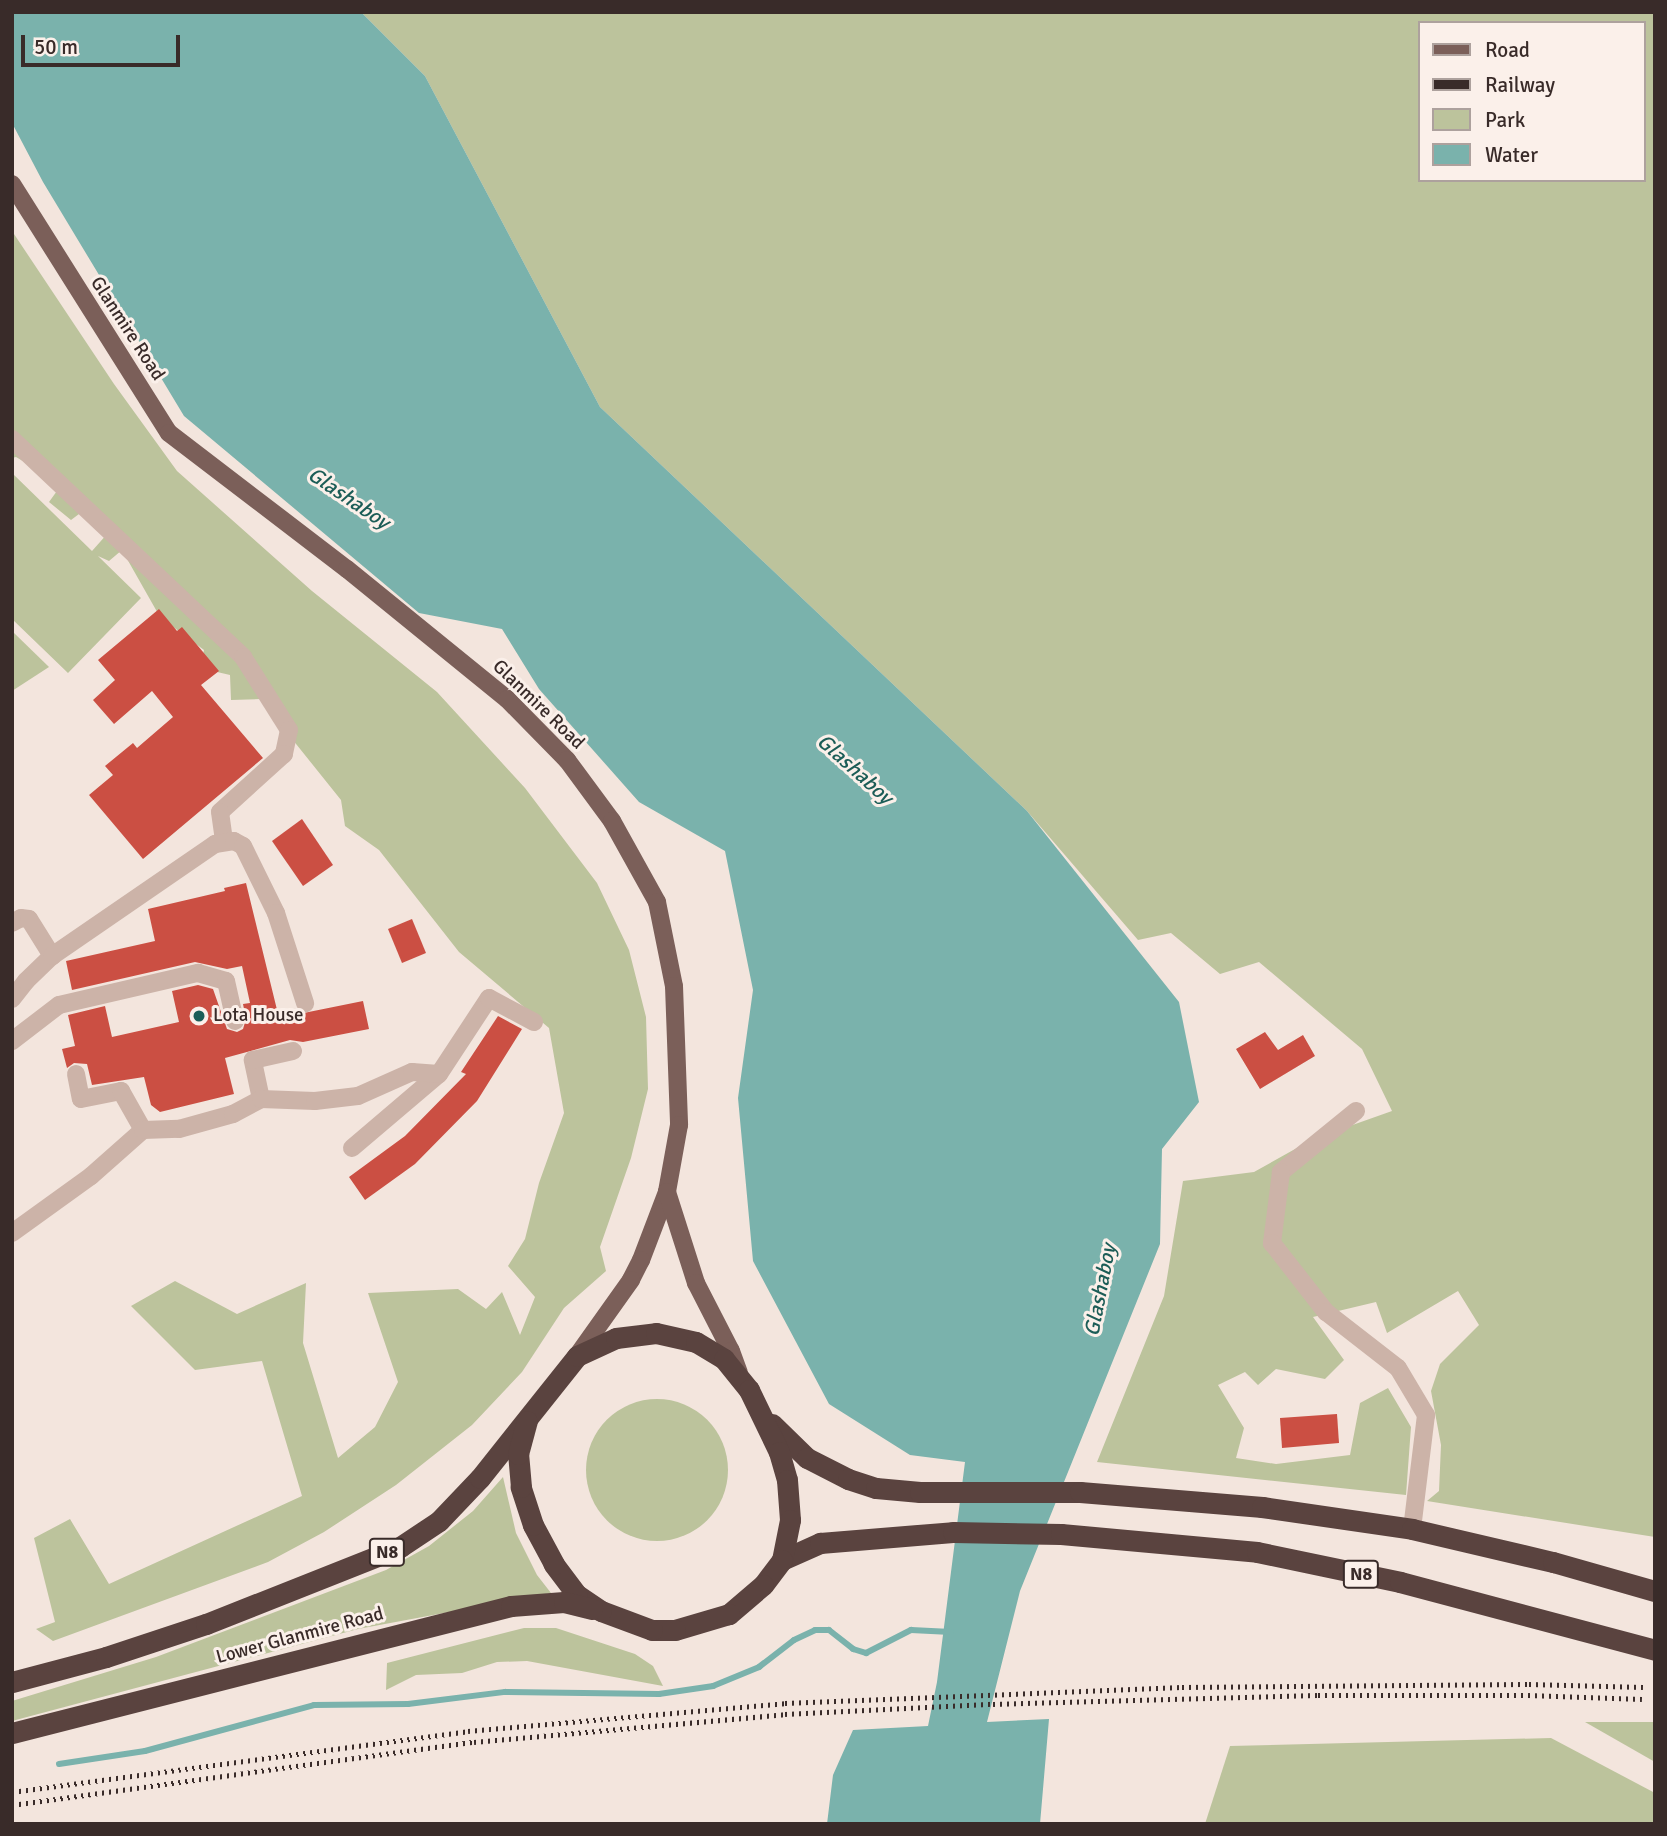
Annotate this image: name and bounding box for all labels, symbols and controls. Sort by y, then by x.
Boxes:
scale bar [24,21,184,65]
legend [1418,21,1646,182]
text: 50 m [34,34,78,60]
text: Road [1485,37,1530,63]
text: Railway [1485,72,1555,98]
text: Park [1485,107,1525,133]
text: Water [1485,142,1538,168]
street label: Glanmire Road [85,273,169,385]
water label: Glashaboy [303,462,395,534]
street label: Glanmire Road [487,655,589,755]
water label: Glashaboy [812,728,898,810]
place label: Lota House [213,1005,304,1027]
marker: Lota House [191,1008,207,1024]
water label: Glashaboy [1079,1242,1121,1338]
road number: N8 [368,1538,406,1567]
road number: N8 [1342,1560,1380,1588]
street label: Lower Glanmire Road [214,1603,386,1669]

